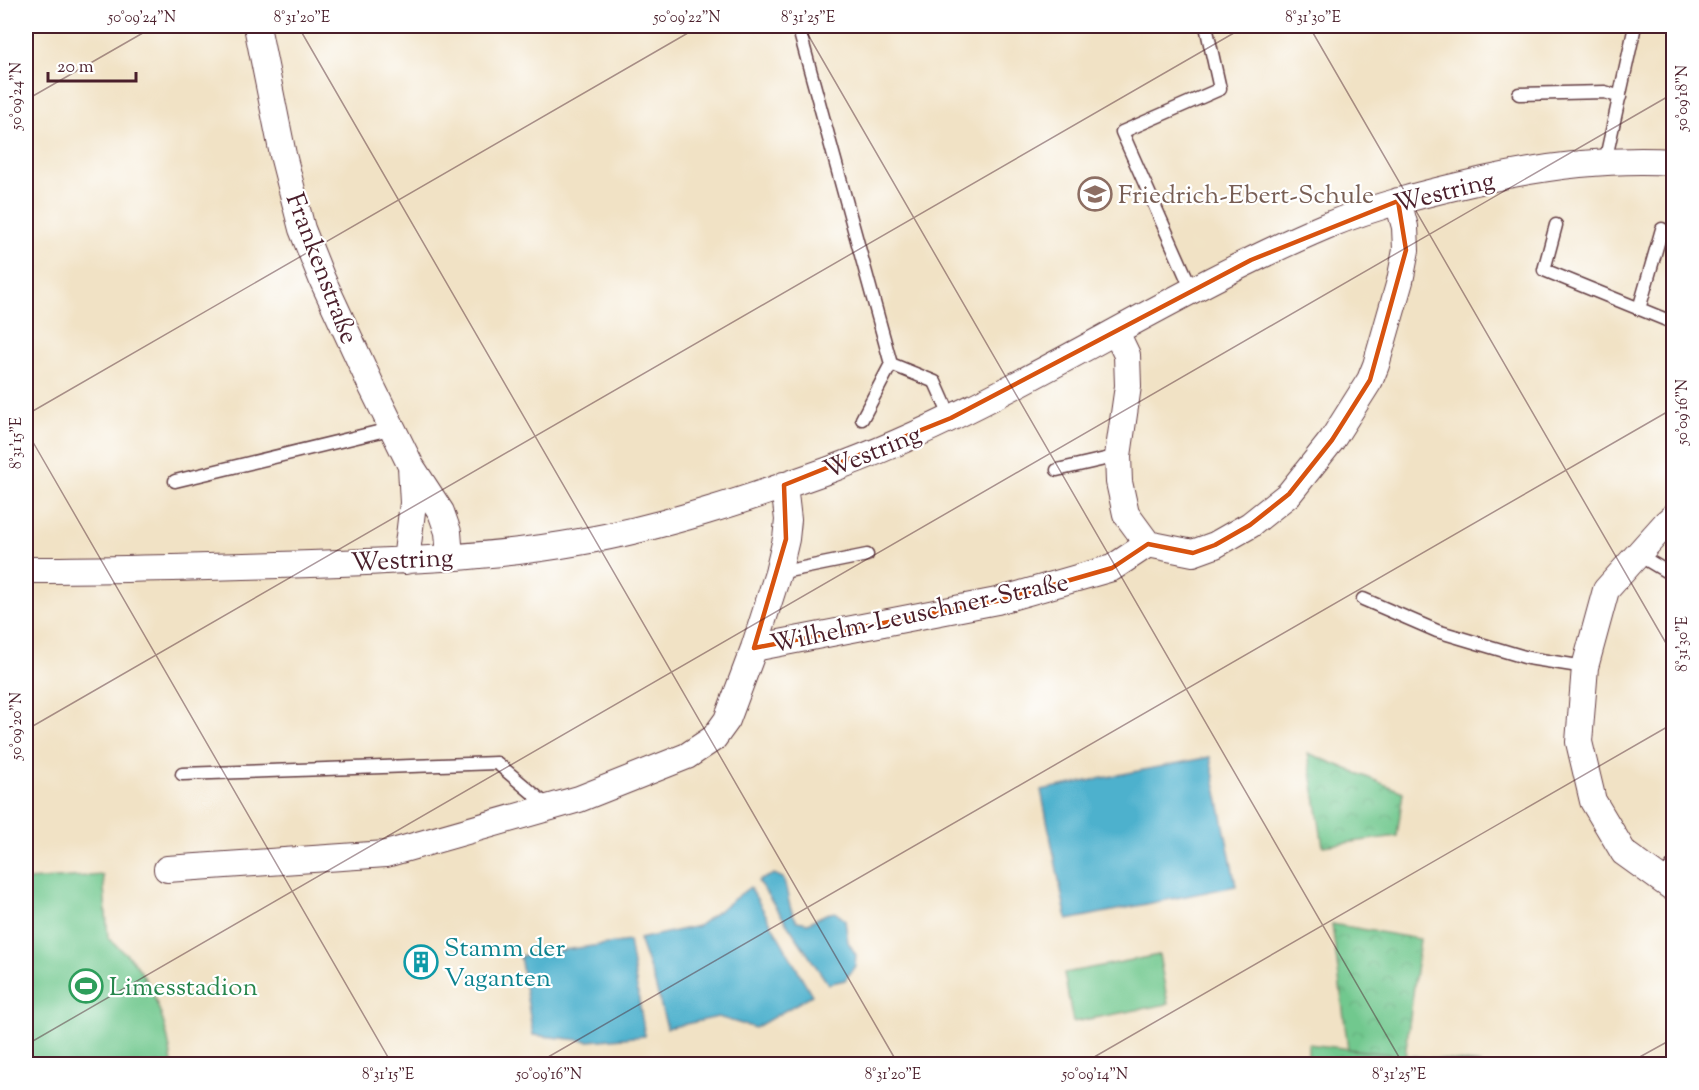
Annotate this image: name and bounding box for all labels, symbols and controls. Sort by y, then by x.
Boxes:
text: 50°09'24"N [107,8,176,29]
text: 8°31'20"E [274,8,330,29]
text: 50°09'22"N [652,8,721,29]
text: 8°31'25"E [781,8,835,29]
text: 8°31'30"E [1285,8,1341,29]
scale bar [48,45,136,83]
text: 20 m [57,55,94,81]
text: 50°09'24"N [7,62,28,131]
text: 50°09'18"N [1673,65,1694,132]
street label: Westring [1390,163,1499,224]
school or university icon: Friedrich-Ebert-Schule [1077,176,1113,212]
place label: Friedrich-Ebert-Schule [1118,178,1374,215]
street label: Frankenstraße [275,188,366,350]
text: 50°09'16"N [1673,379,1694,446]
text: 8°31'15"E [7,417,28,469]
street label: Westring [818,417,927,490]
street label: Westring [350,540,454,583]
street label: Wilhelm-Leuschner-Straße [767,565,1072,664]
text: 8°31'30"E [1673,616,1694,672]
text: 50°09'20"N [7,692,28,761]
place label: Stamm der Vaganten [444,931,565,998]
building icon: Stamm der Vaganten [403,944,439,980]
sports icon: Limesstadion [68,968,104,1004]
place label: Limesstadion [109,970,258,1007]
text: 8°31'15"E [362,1065,414,1086]
text: 50°09'16"N [515,1065,582,1086]
text: 8°31'20"E [865,1065,921,1086]
text: 50°09'14"N [1061,1065,1128,1086]
text: 8°31'25"E [1372,1065,1426,1086]

